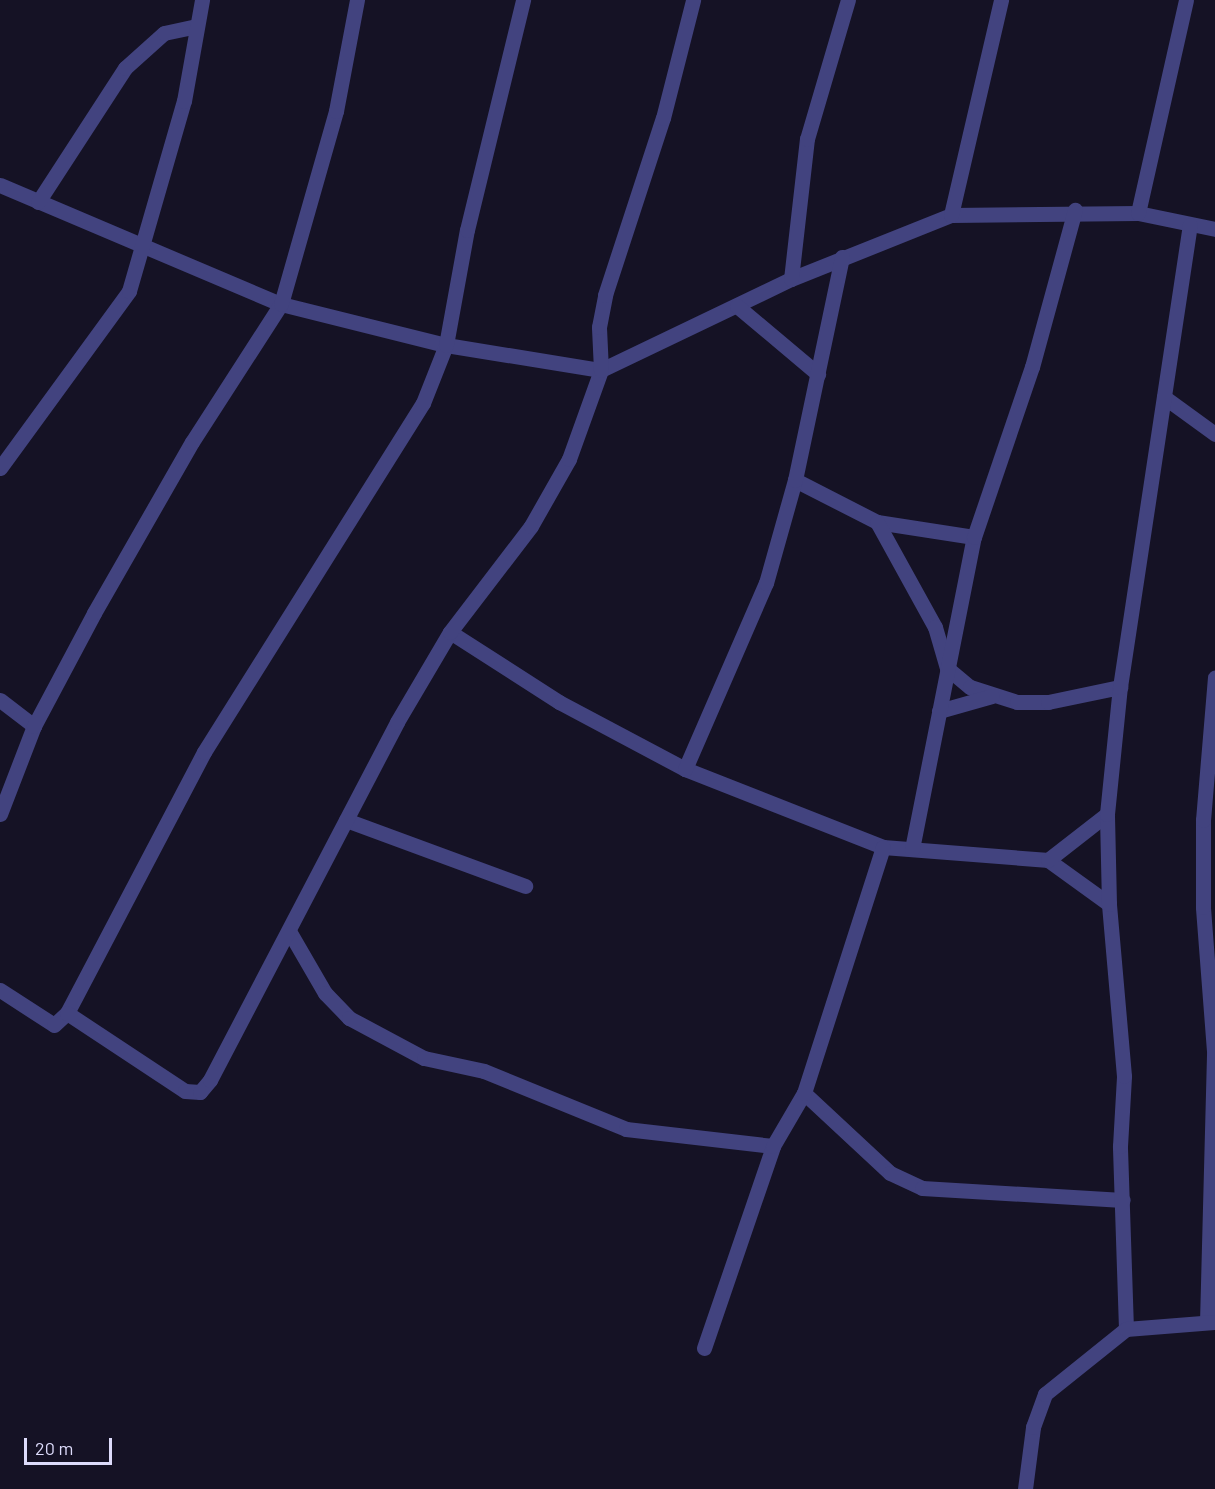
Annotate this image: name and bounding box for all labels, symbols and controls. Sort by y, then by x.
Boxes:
scale bar [27,1426,116,1464]
text: 20 m [35,1437,73,1459]

